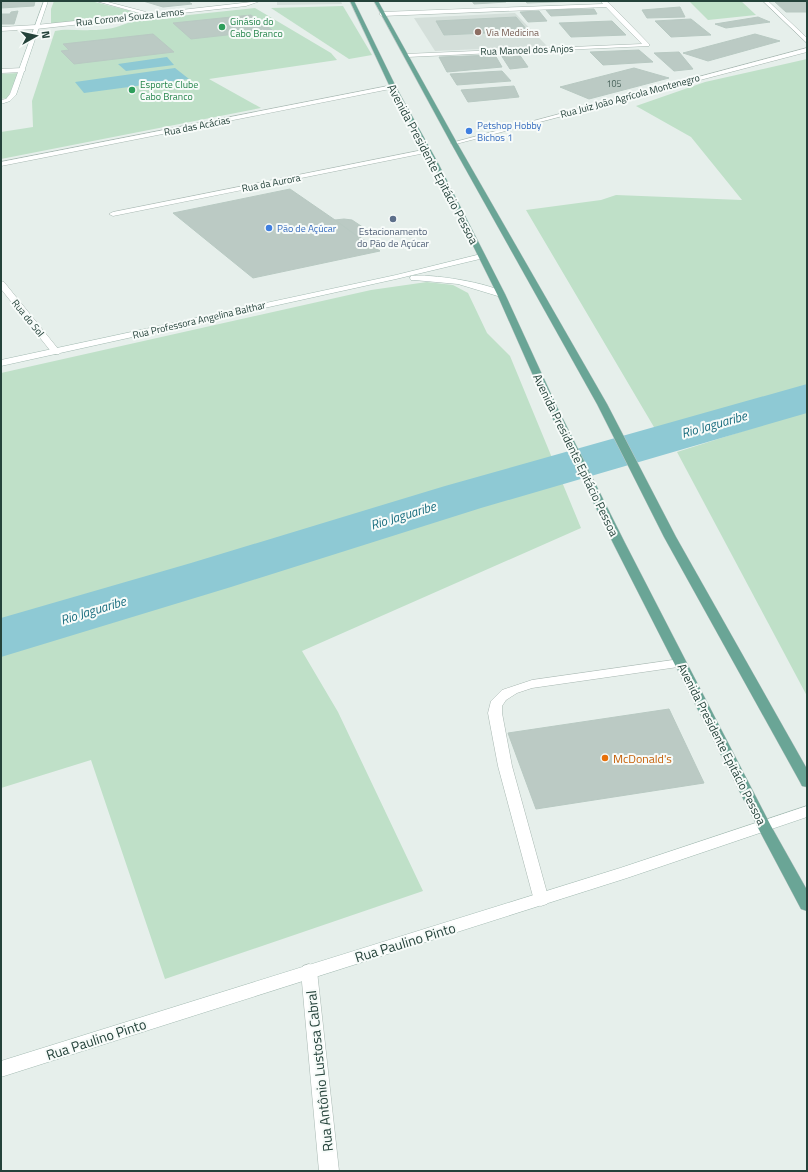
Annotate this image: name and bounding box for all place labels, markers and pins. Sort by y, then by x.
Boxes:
place label: Ginásio do Cabo Branco [230,14,283,41]
marker: Ginásio do Cabo Branco [217,22,227,32]
place label: Via Medicina [486,25,539,40]
marker: Via Medicina [473,27,483,37]
place label: Esporte Clube Cabo Branco [140,77,198,104]
marker: Esporte Clube Cabo Branco [127,85,137,95]
place label: Petshop Hobby Bichos 1 [477,118,542,145]
marker: Petshop Hobby Bichos 1 [464,126,474,136]
marker: Estacionamento do Pão de Açúcar [388,214,398,224]
place label: Pão de Açúcar [277,221,337,236]
marker: Pão de Açúcar [264,223,274,233]
place label: Estacionamento do Pão de Açúcar [357,224,430,251]
place label: McDonald's [613,749,672,768]
marker: McDonald's [600,753,610,763]

